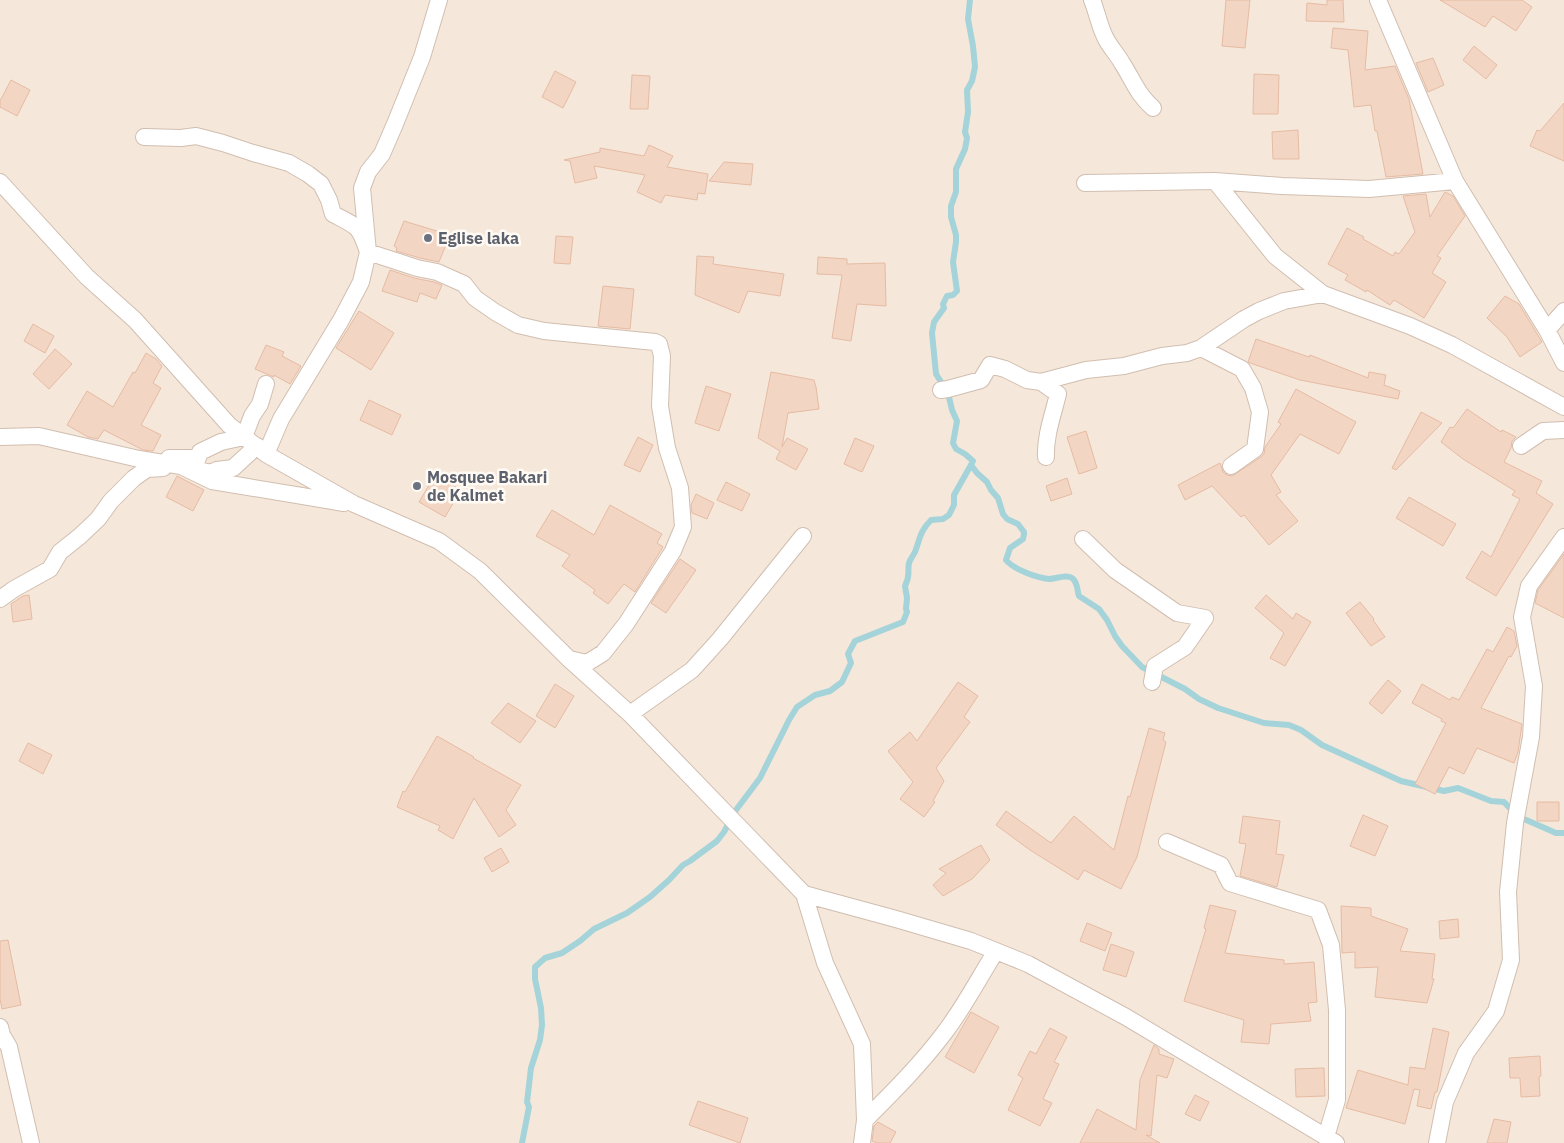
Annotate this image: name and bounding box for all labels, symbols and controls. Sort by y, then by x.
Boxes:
place label: Eglise laka [438,228,519,248]
marker: Eglise laka [422,232,434,244]
place label: Mosquee Bakari de Kalmet [427,467,547,505]
marker: Mosquee Bakari de Kalmet [411,480,423,492]

